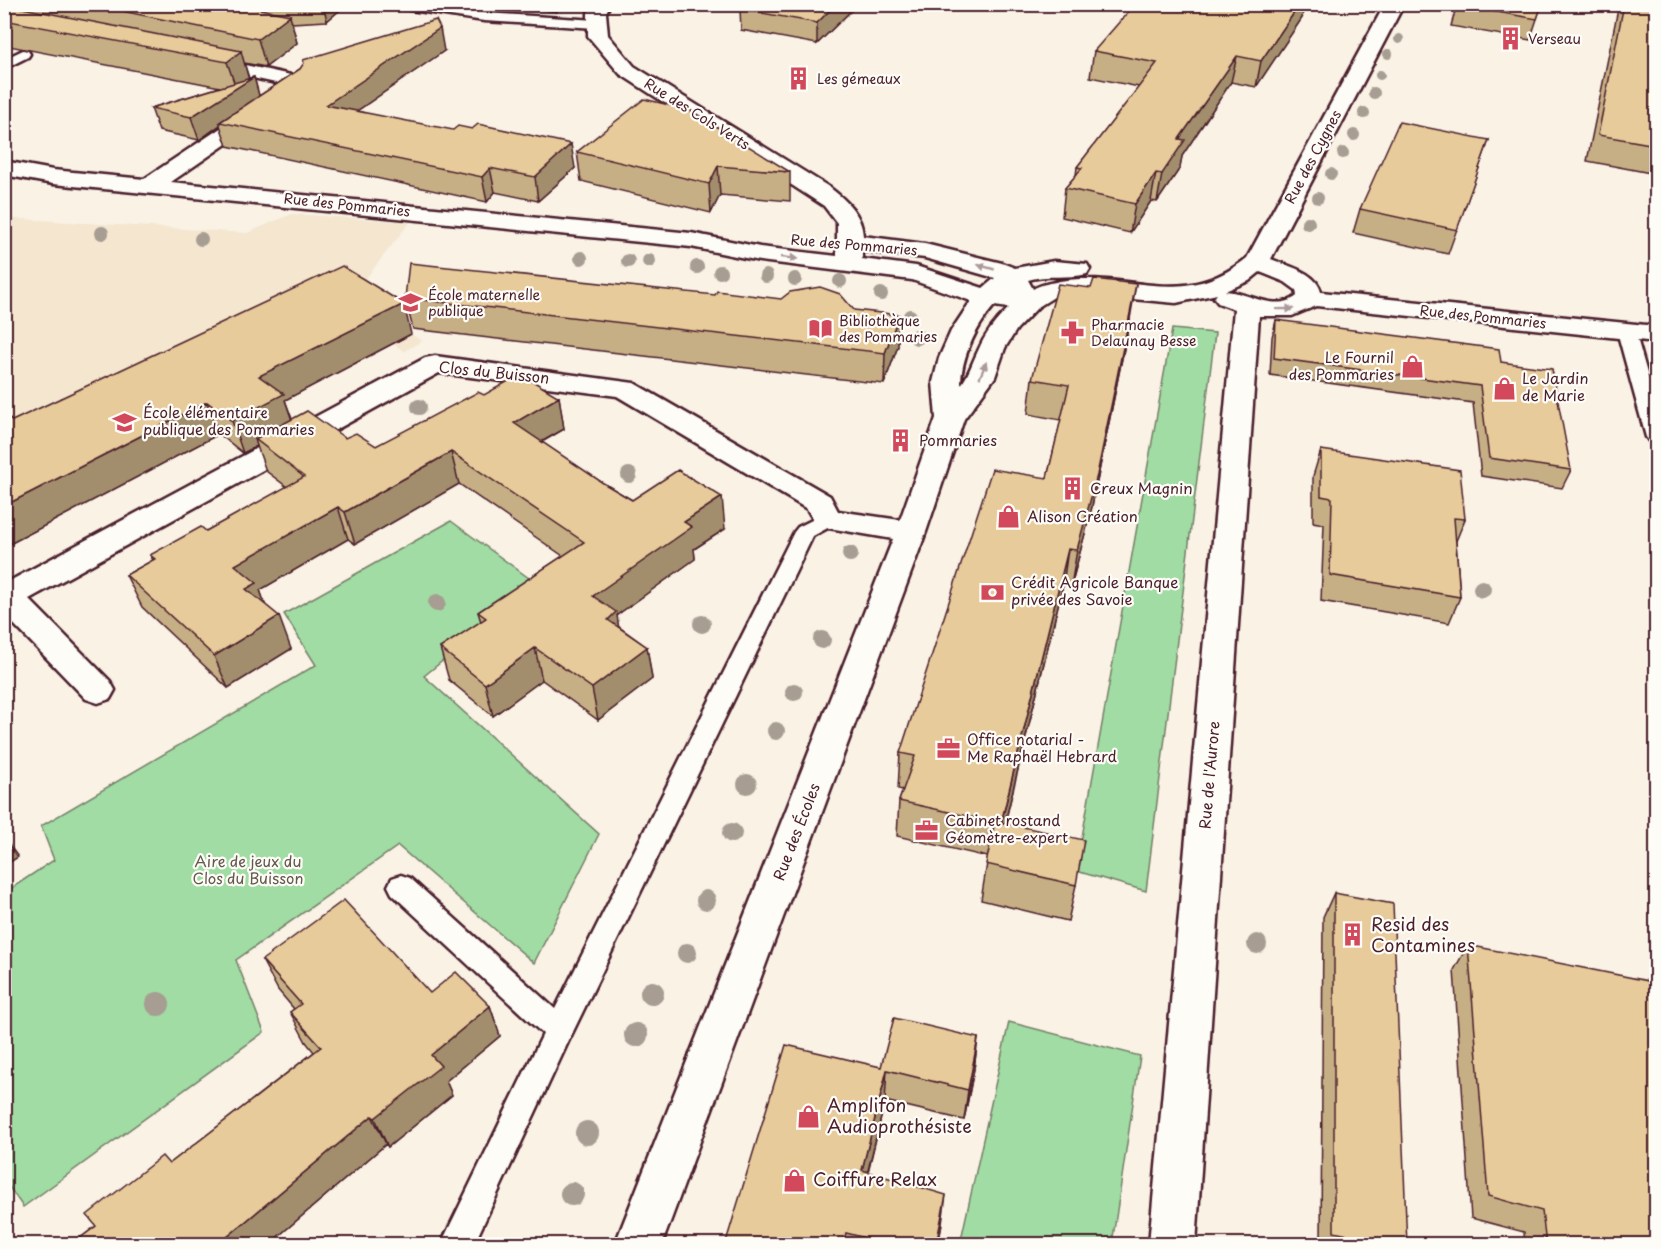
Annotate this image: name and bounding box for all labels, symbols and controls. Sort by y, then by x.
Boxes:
building icon: Verseau [1497,26,1523,52]
place label: Verseau [1528,28,1581,49]
building icon: Les gémeaux [786,66,812,92]
place label: Les gémeaux [817,68,901,89]
street label: Rue des Cols Verts [640,73,754,155]
street label: Rue des Cygnes [1279,106,1346,207]
street label: Rue des Pommaries [283,187,411,222]
street label: Rue des Pommaries [790,229,918,261]
one-way arrow [780,253,799,262]
one-way arrow [977,262,995,271]
place label: École maternelle publique [428,284,541,321]
school or university icon: École maternelle publique [397,290,423,316]
street label: Rue des Pommaries [1419,299,1547,334]
one-way arrow [1276,304,1295,314]
place label: Bibliothèque des Pommaries [839,310,937,347]
place label: Pharmacie Delaunay Besse [1091,314,1196,351]
library icon: Bibliothèque des Pommaries [808,316,834,342]
pharmacy icon: Pharmacie Delaunay Besse [1060,320,1086,346]
place label: Le Fournil des Pommaries [1289,345,1394,385]
street label: Clos du Buisson [438,354,550,389]
shop icon: Le Fournil des Pommaries [1399,354,1425,380]
one-way arrow [978,361,988,379]
place label: Le Jardin de Marie [1522,366,1588,406]
shop icon: Le Jardin de Marie [1491,375,1517,401]
place label: École élémentaire publique des Pommaries [143,400,314,440]
school or university icon: École élémentaire publique des Pommaries [112,409,138,435]
building icon: Pommaries [888,428,914,454]
place label: Pommaries [919,428,997,451]
building icon: Creux Magnin [1059,476,1085,502]
place label: Creux Magnin [1090,476,1193,499]
shop icon: Alison Création [996,504,1022,530]
place label: Alison Création [1027,504,1138,527]
place label: Crédit Agricole Banque privée des Savoie [1011,570,1178,610]
bank icon: Crédit Agricole Banque privée des Savoie [980,579,1006,605]
street label: Rue de l'Aurore [1192,720,1225,830]
place label: Office notarial - Me Raphaël Hebrard [967,727,1117,767]
office icon: Office notarial - Me Raphaël Hebrard [936,736,962,762]
street label: Rue des Écoles [766,779,825,884]
place label: Cabinet rostand Géomètre-expert [945,808,1068,848]
office icon: Cabinet rostand Géomètre-expert [914,817,940,843]
park label: Aire de jeux du Clos du Buisson [193,849,303,889]
place label: Resid des Contamines [1371,910,1475,958]
building icon: Resid des Contamines [1340,922,1366,948]
place label: Amplifon Audioprothésiste [827,1091,972,1139]
shop icon: Amplifon Audioprothésiste [796,1103,822,1129]
place label: Coiffure Relax [813,1165,937,1192]
shop icon: Coiffure Relax [782,1167,808,1193]

